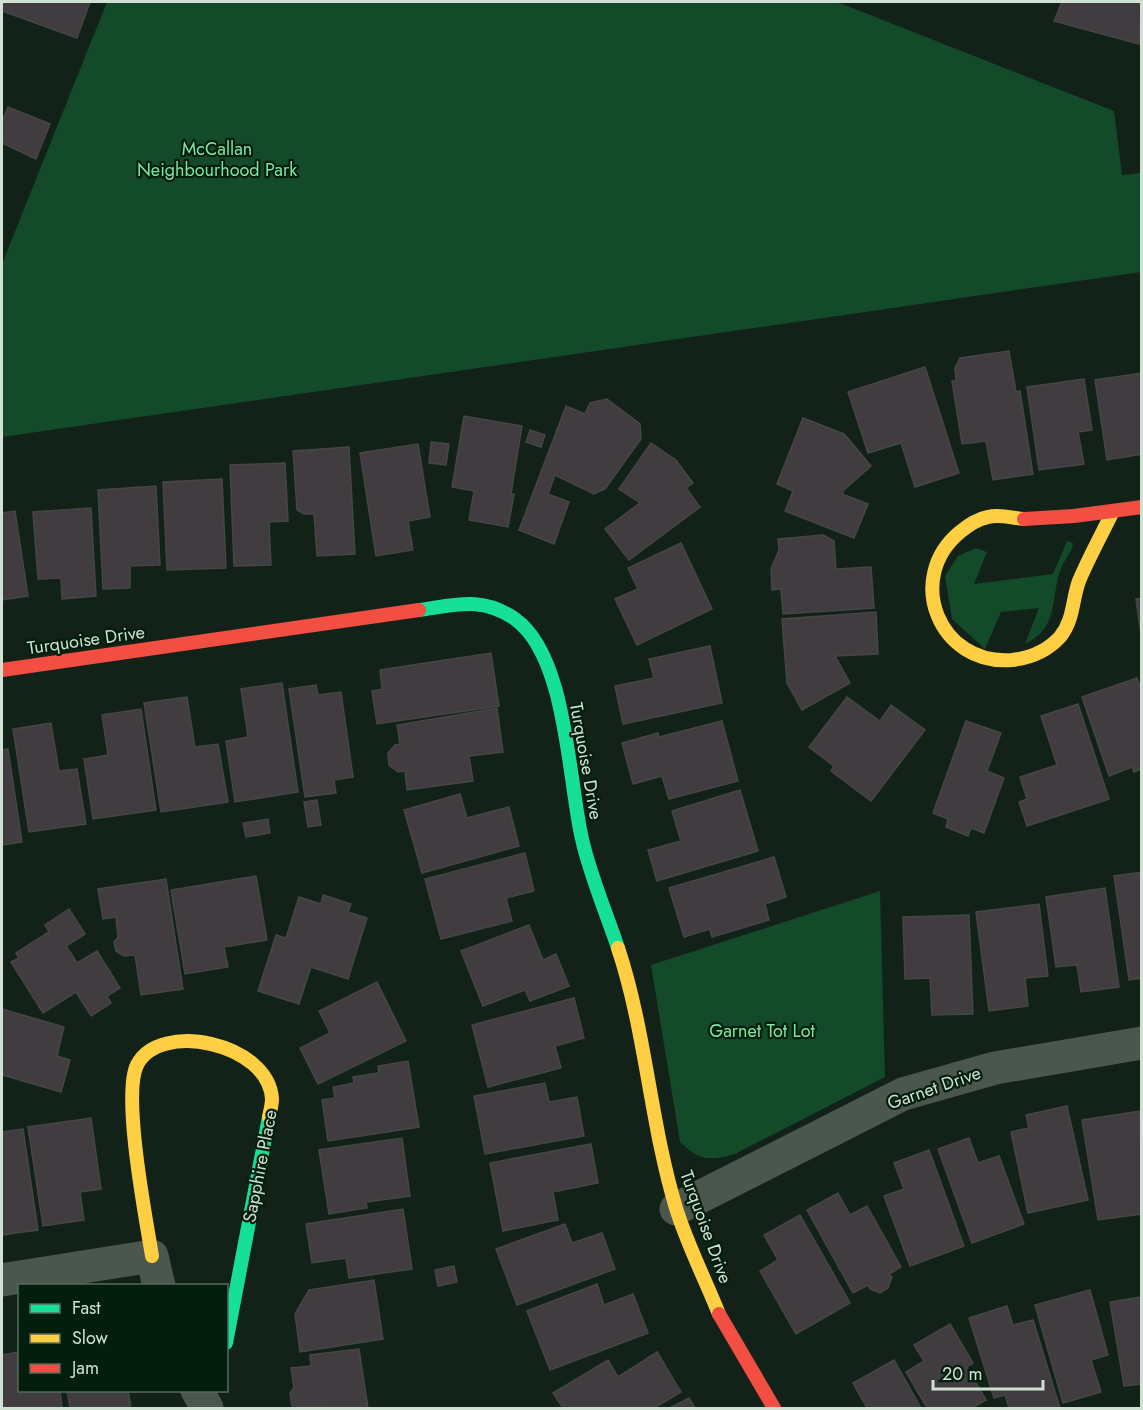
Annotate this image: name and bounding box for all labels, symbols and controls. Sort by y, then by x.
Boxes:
park label: McCallan Neighbourhood Park [137,136,297,183]
street label: Turquoise Drive [26,619,146,661]
street label: Turquoise Drive [563,700,609,822]
park label: Garnet Tot Lot [709,1018,815,1044]
street label: Garnet Drive [884,1060,984,1116]
street label: Sapphire Place [236,1107,284,1225]
street label: Turquoise Drive [674,1167,738,1287]
legend [18,1284,228,1392]
text: Fast [72,1295,101,1321]
text: Slow [72,1325,109,1351]
scale bar [933,1353,1042,1391]
text: Jam [70,1355,99,1381]
text: 20 m [942,1361,982,1387]

